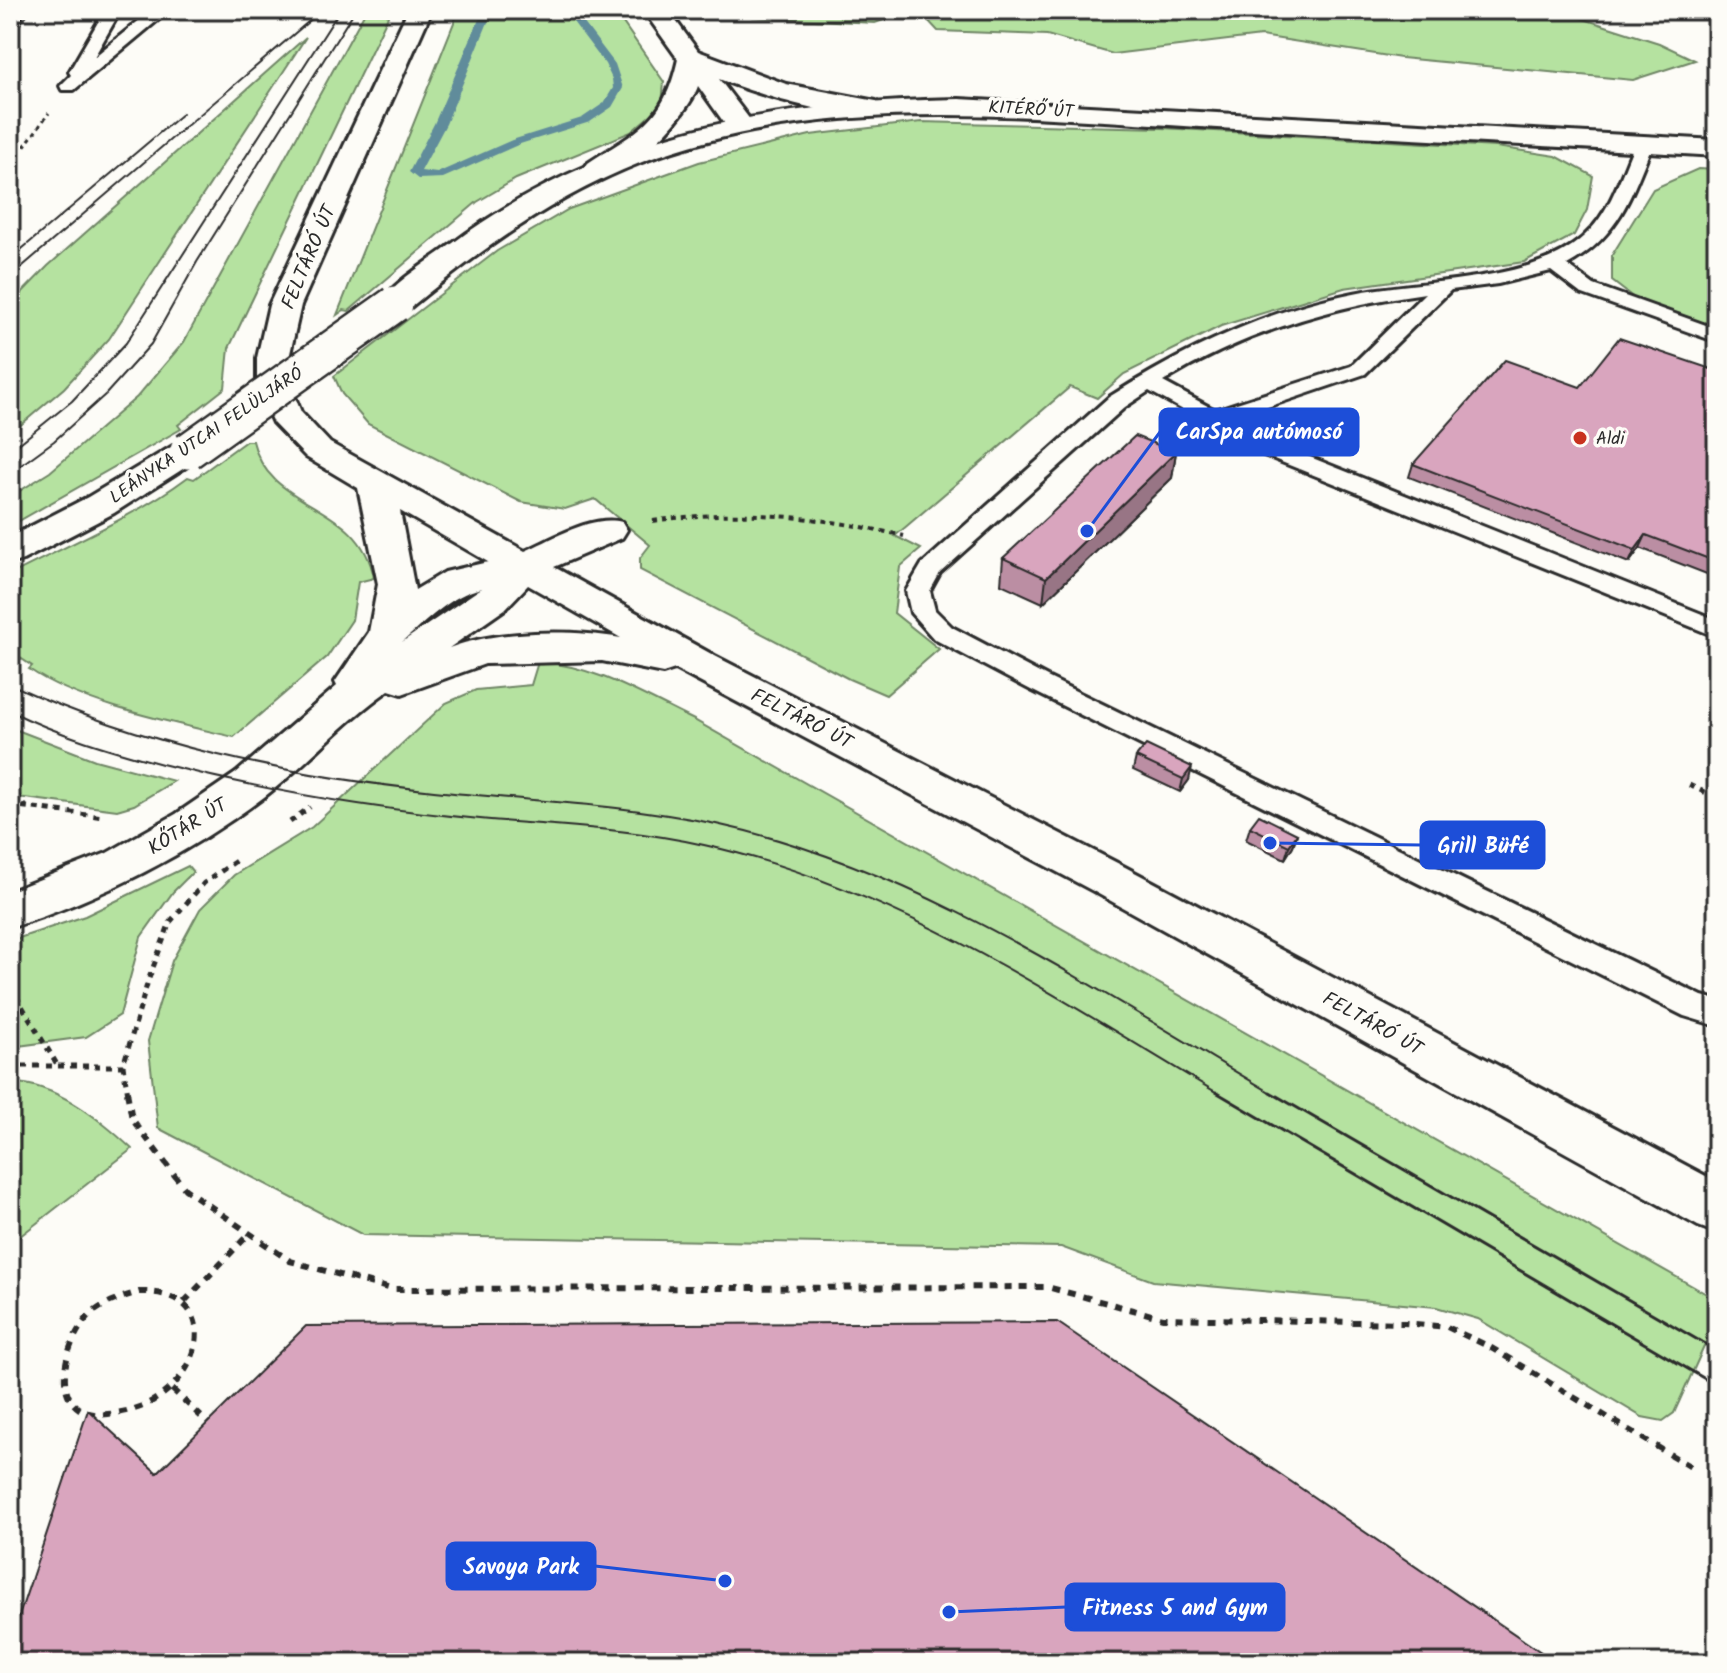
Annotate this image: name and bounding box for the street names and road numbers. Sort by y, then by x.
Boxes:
street label: KITÉRŐ ÚT [988,94,1076,127]
street label: FELTÁRÓ ÚT [274,199,347,315]
street label: LEÁNYKA UTCAI FELÜLJÁRÓ [104,360,311,512]
street label: FELTÁRÓ ÚT [745,680,860,760]
street label: KŐTÁR ÚT [142,789,236,865]
street label: FELTÁRÓ ÚT [1316,984,1430,1067]

